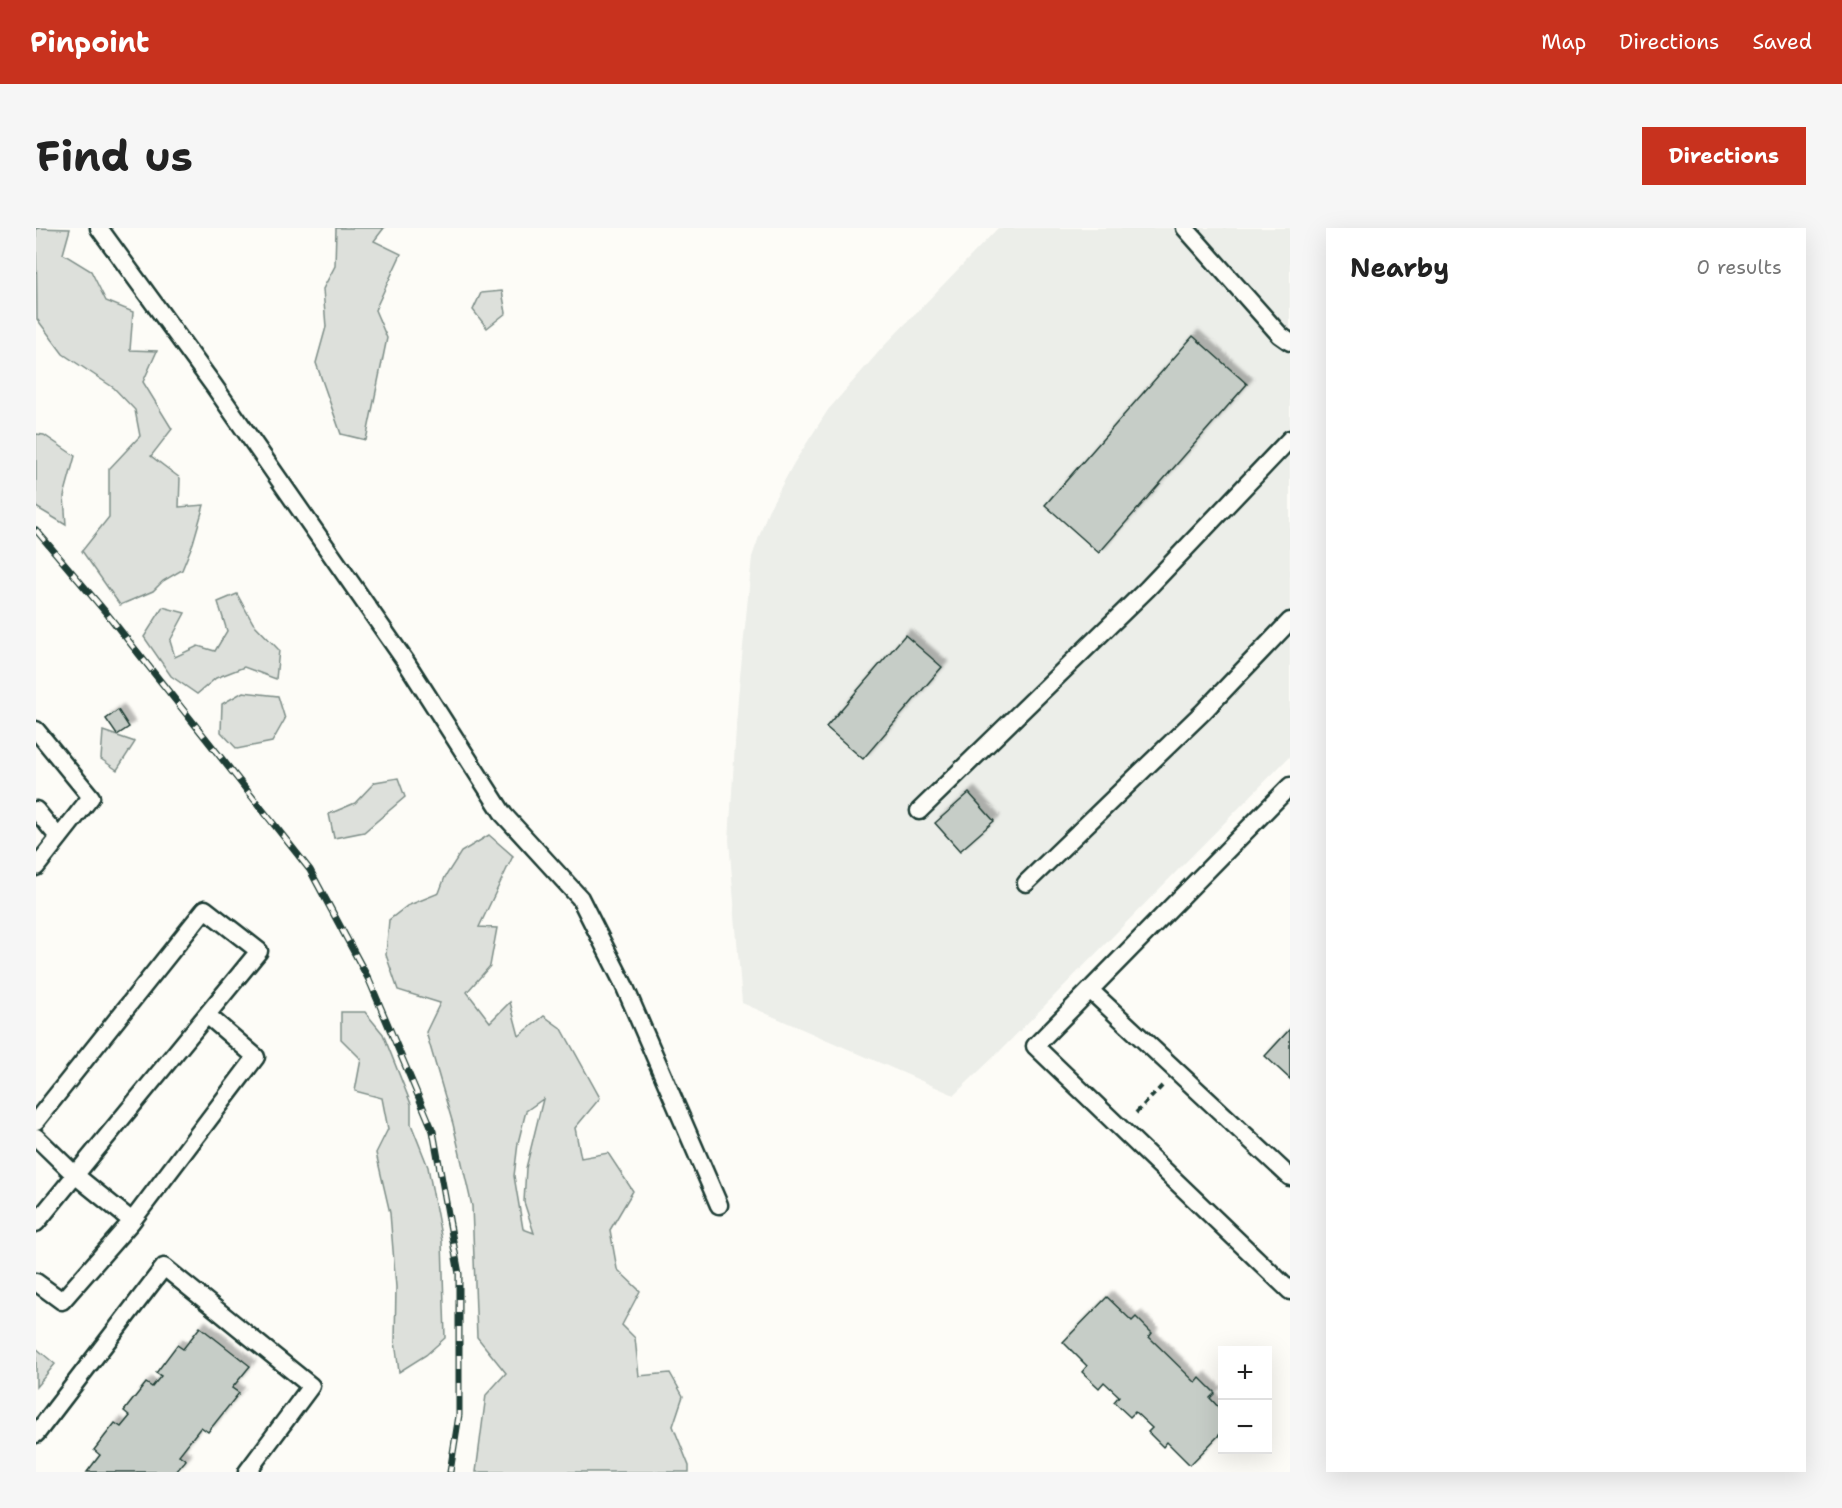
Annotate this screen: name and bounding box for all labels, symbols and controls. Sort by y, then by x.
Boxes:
text: Pinpoint [30,23,149,61]
text: Map [1541,28,1586,56]
text: Directions [1619,28,1719,56]
text: Saved [1752,28,1812,56]
button: Directions [1642,127,1806,185]
text: Find us [36,128,193,184]
text: Nearby [1350,250,1449,285]
text: 0 results [1696,254,1782,280]
map controls [1218,1346,1272,1454]
button: + [1218,1346,1272,1400]
button: − [1218,1400,1272,1454]

